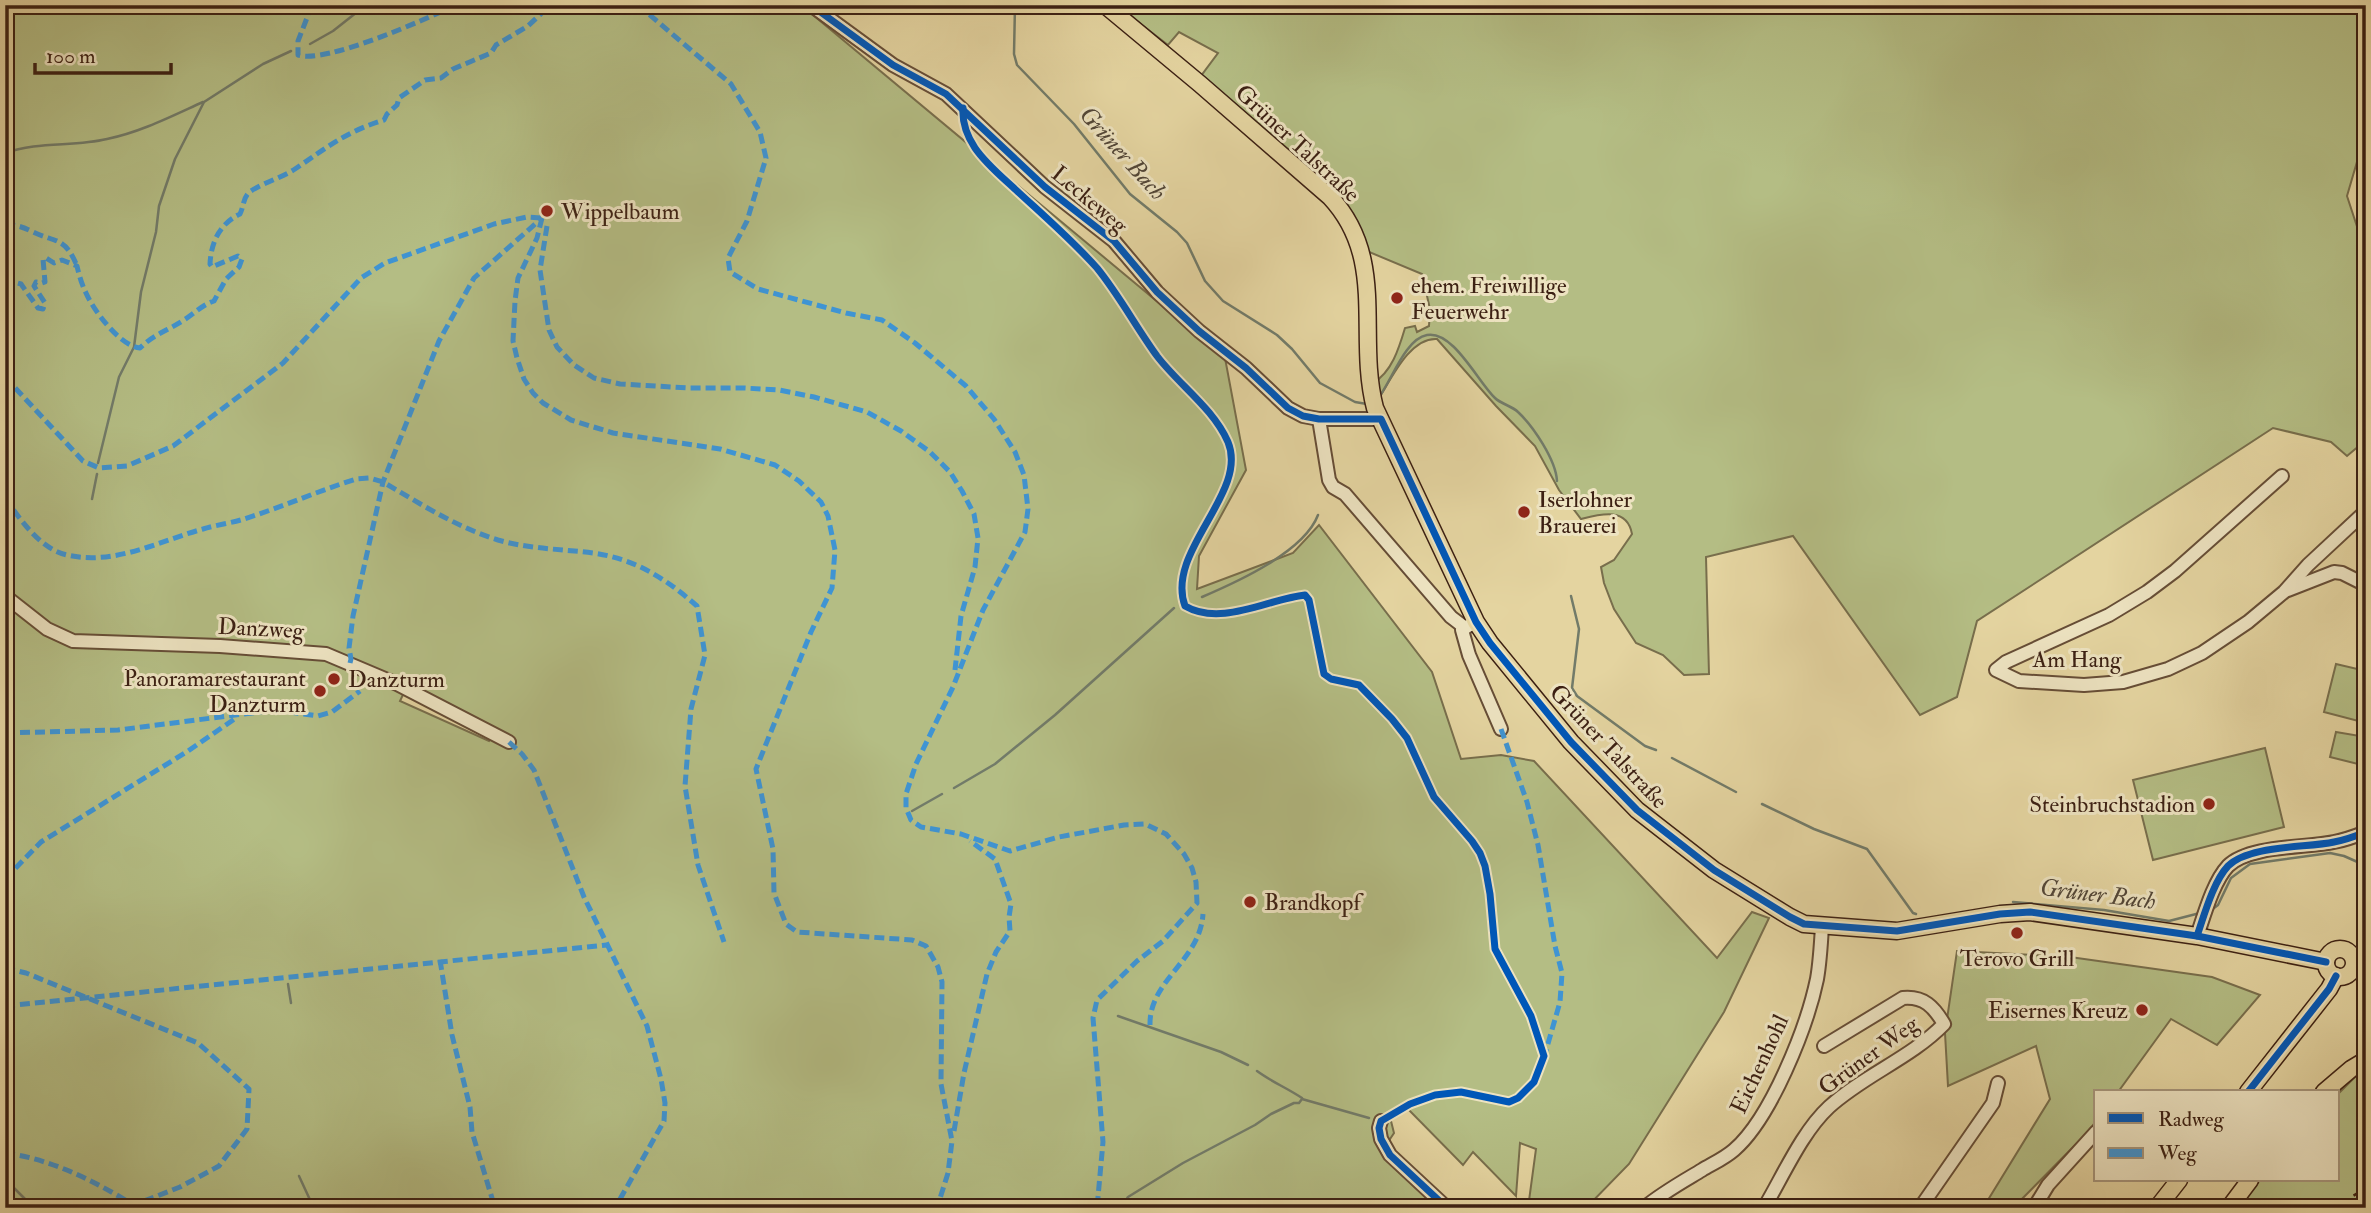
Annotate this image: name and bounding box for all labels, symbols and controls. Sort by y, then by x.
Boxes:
scale bar [35,32,172,76]
text: 100 m [46,43,96,70]
street label: Grüner Talstraße [1229,78,1366,209]
water label: Grüner Bach [1072,100,1173,207]
street label: Leckeweg [1046,159,1134,240]
place label: Wippelbaum [560,197,680,227]
marker: Wippelbaum [539,203,555,219]
place label: ehem. Freiwillige Feuerwehr [1411,271,1567,326]
marker: ehem. Freiwillige Feuerwehr [1389,290,1405,306]
place label: Iserlohner Brauerei [1538,485,1633,540]
marker: Iserlohner Brauerei [1516,504,1532,520]
street label: Danzweg [217,612,305,645]
street label: Am Hang [2032,645,2122,674]
place label: Panoramarestaurant Danzturm [123,664,306,719]
place label: Danzturm [348,665,445,694]
marker: Danzturm [326,671,342,687]
street label: Grüner Talstraße [1543,678,1674,815]
marker: Panoramarestaurant Danzturm [312,683,328,699]
place label: Steinbruchstadion [2029,790,2195,819]
marker: Steinbruchstadion [2201,796,2217,812]
water label: Grüner Bach [2038,872,2158,917]
place label: Brandkopf [1264,888,1364,918]
marker: Brandkopf [1242,894,1258,910]
marker: Terovo Grill [2009,925,2025,941]
place label: Terovo Grill [1960,944,2074,973]
place label: Eisernes Kreuz [1988,996,2128,1025]
marker: Eisernes Kreuz [2134,1002,2150,1018]
street label: Grüner Weg [1812,1009,1925,1102]
street label: Eichenhohl [1724,1010,1795,1119]
legend [2094,1090,2340,1182]
text: Radweg [2158,1106,2224,1133]
text: Weg [2157,1140,2197,1167]

